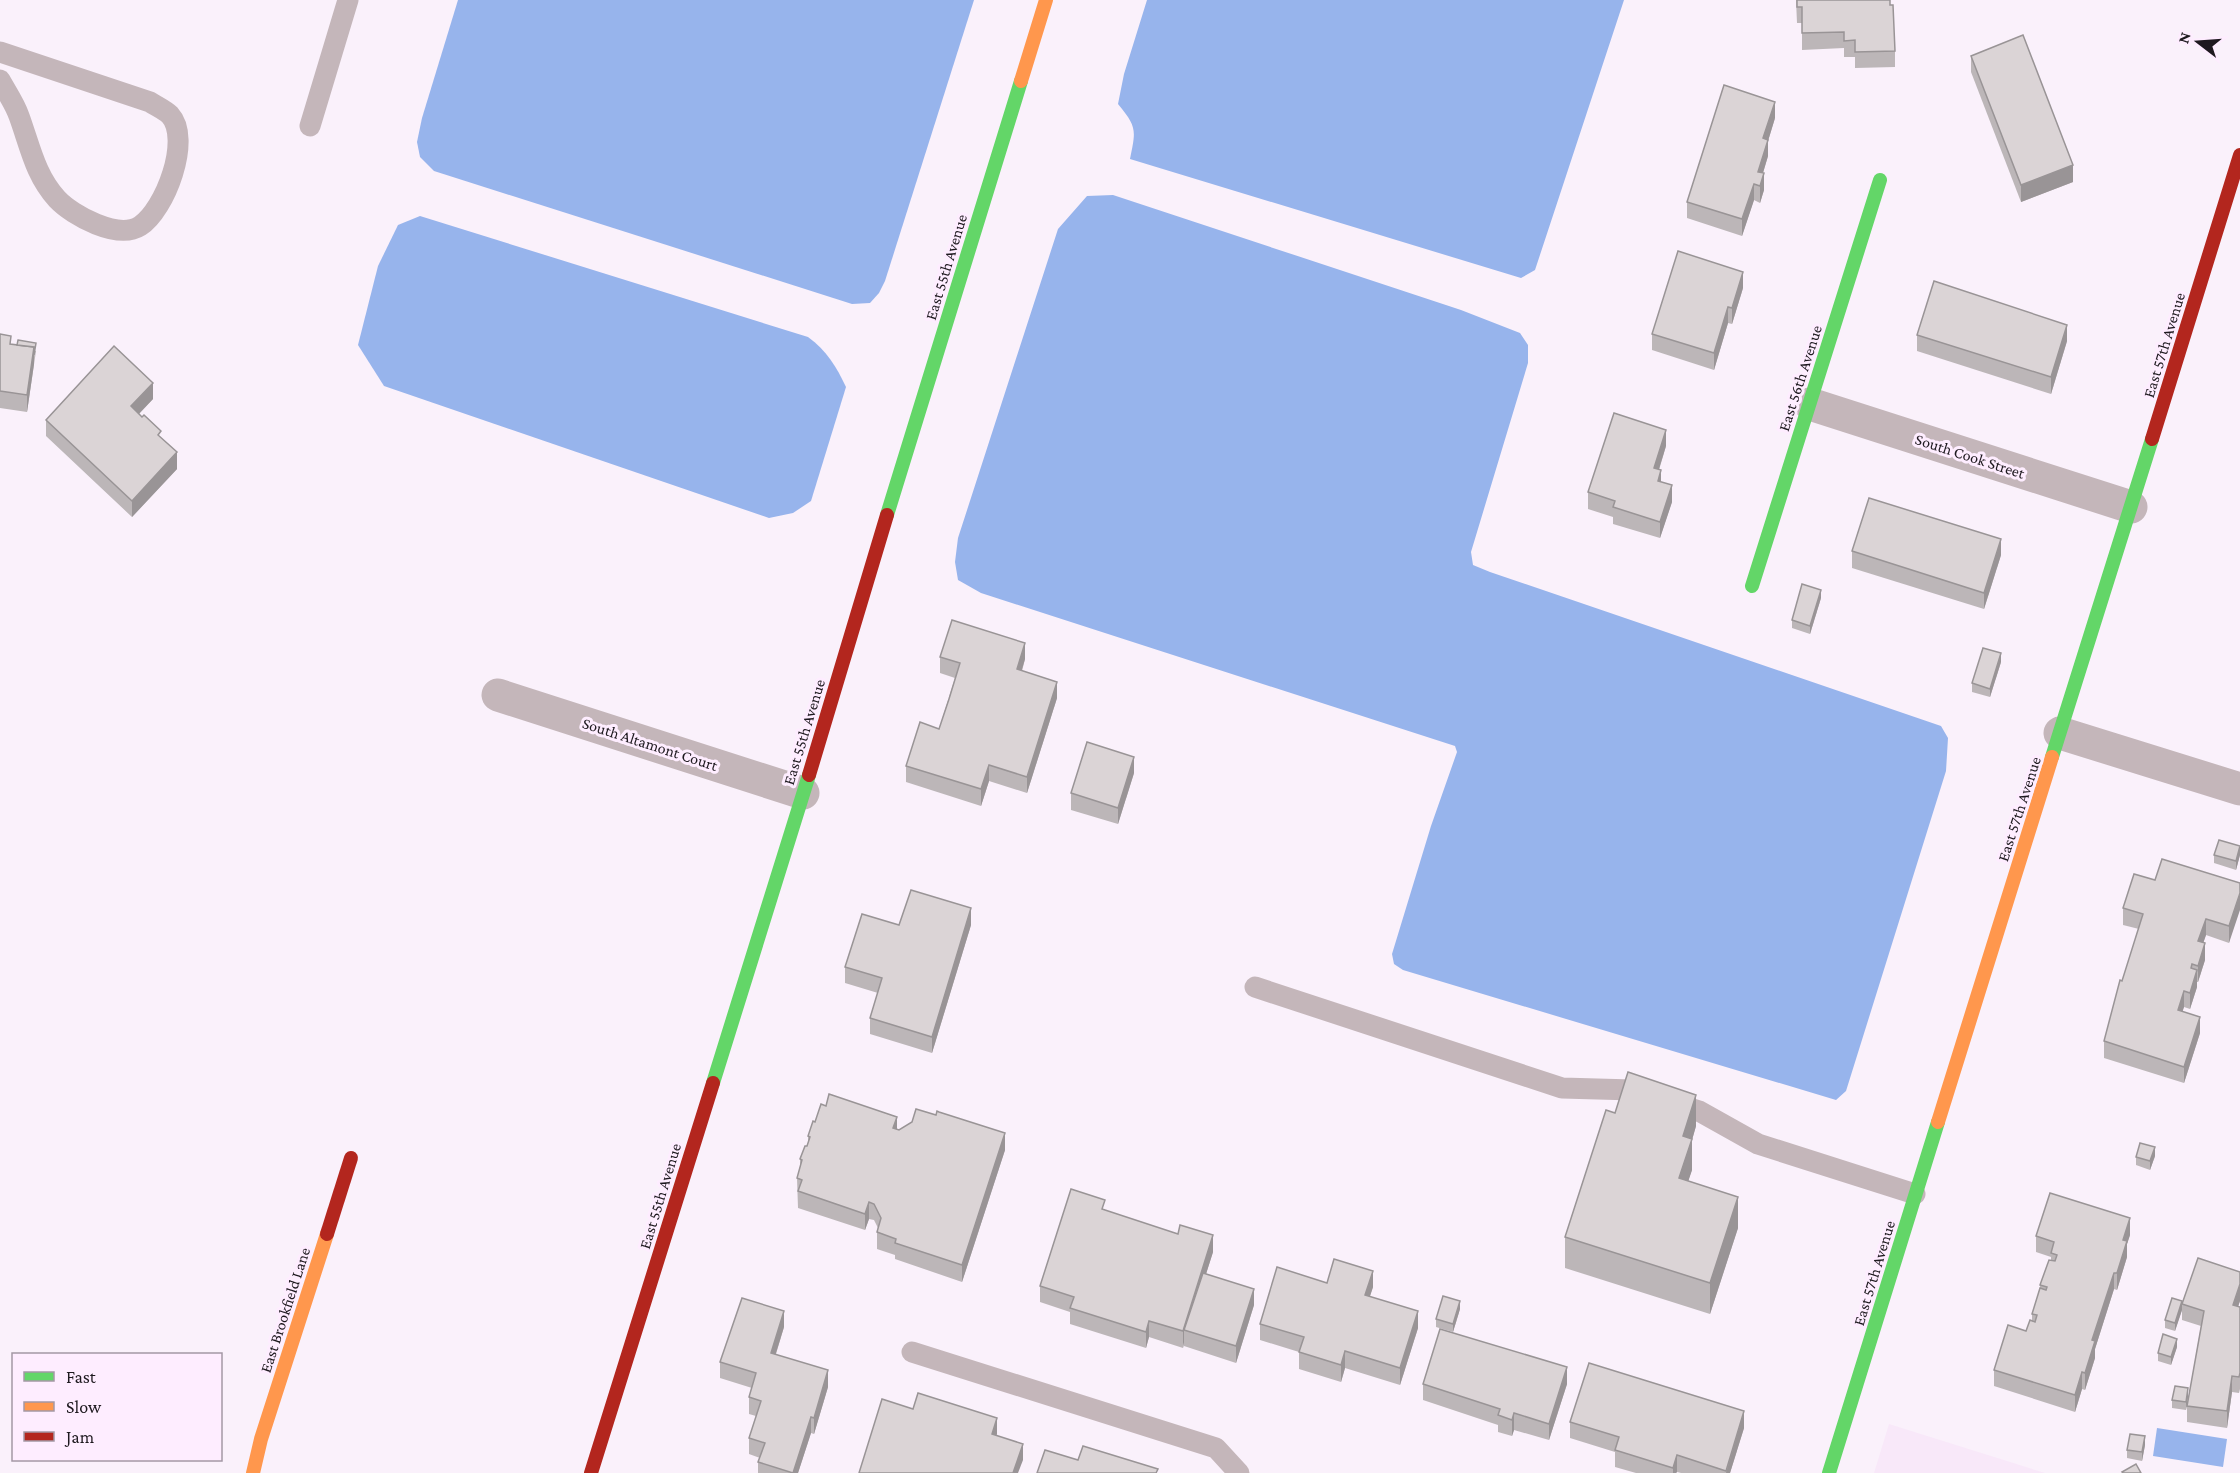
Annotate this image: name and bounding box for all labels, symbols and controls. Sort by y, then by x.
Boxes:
north arrow [2168,12,2228,72]
text: N [2174,30,2194,45]
street label: East 55th Avenue [922,212,970,322]
street label: East 57th Avenue [2140,290,2188,400]
street label: East 56th Avenue [1775,323,1825,433]
street label: South Cook Street [1913,430,2028,482]
street label: East 55th Avenue [780,677,828,787]
street label: South Altamont Court [580,714,720,774]
street label: East 57th Avenue [1994,755,2044,863]
street label: East 55th Avenue [636,1141,684,1251]
street label: East 57th Avenue [1850,1218,1898,1328]
street label: East Brookfield Lane [257,1245,313,1375]
legend [12,1353,222,1461]
text: Fast [66,1367,97,1387]
text: Slow [66,1397,102,1417]
text: Jam [64,1427,95,1447]

